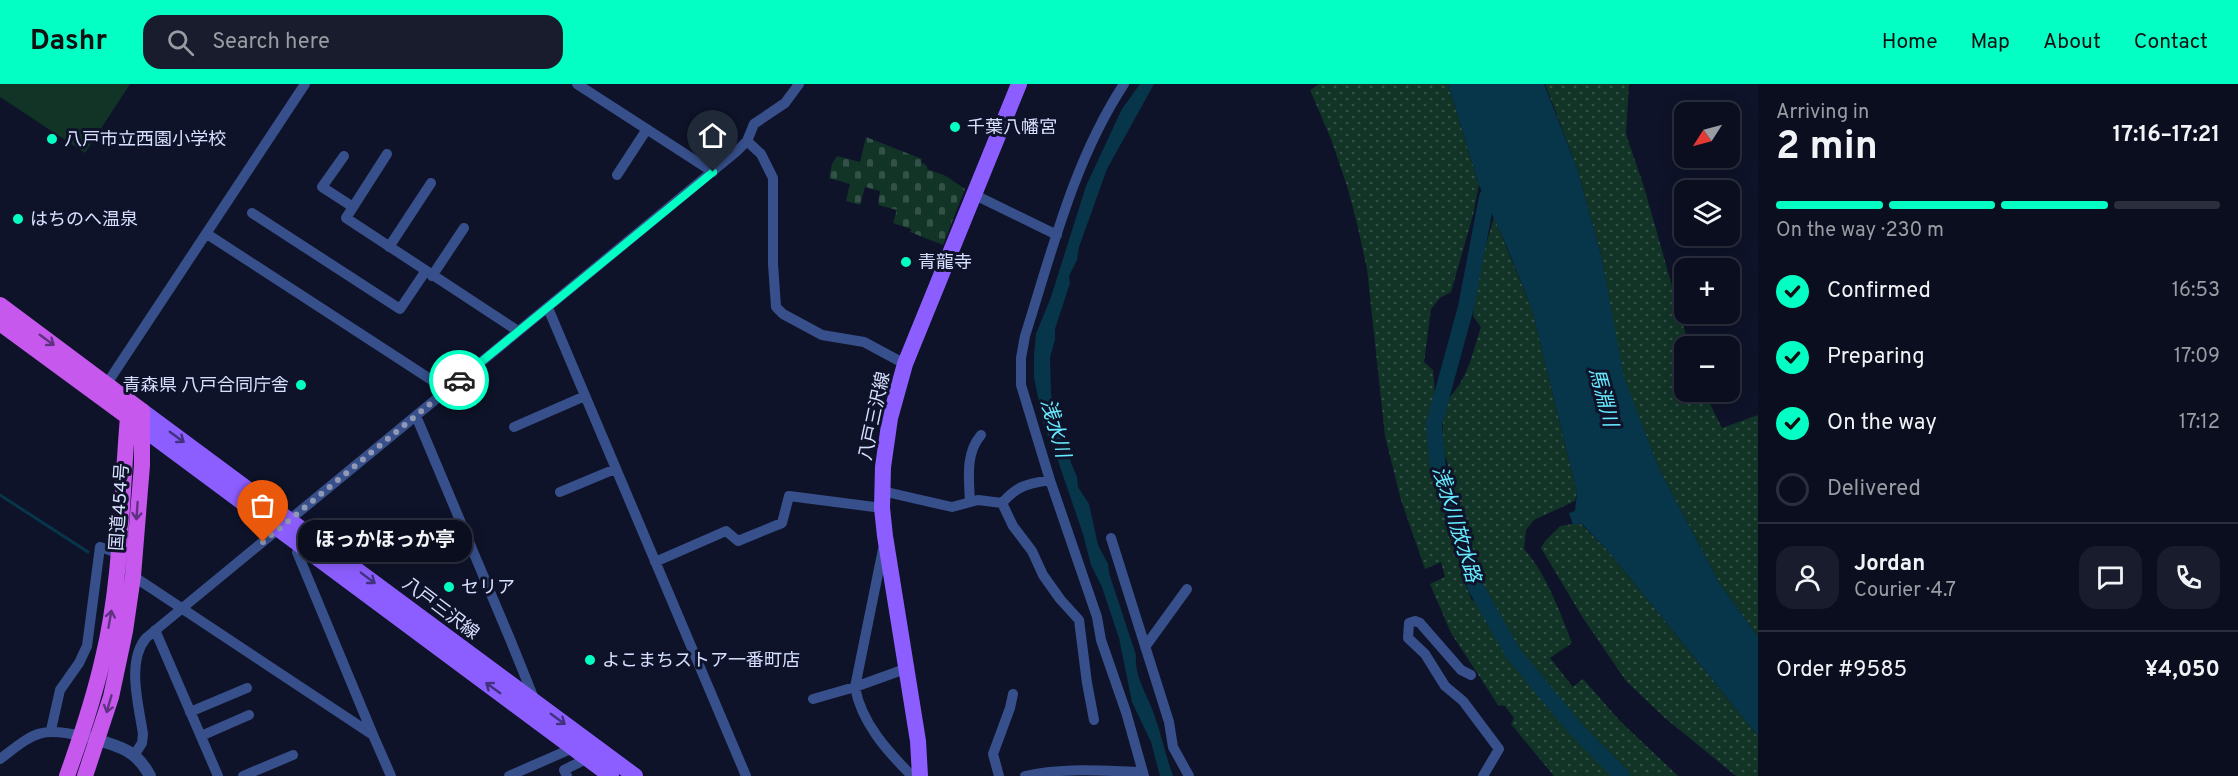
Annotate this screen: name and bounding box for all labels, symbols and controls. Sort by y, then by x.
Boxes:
search box [143,15,563,69]
text: Dashr [30,24,107,60]
icon: search [164,26,197,59]
text: Search here [212,29,330,56]
text: Home [1882,29,1938,56]
text: Map [1971,29,2010,56]
text: About [2043,29,2101,56]
text: Contact [2134,29,2208,56]
text: Arriving in [1776,100,1869,126]
north arrow [1674,102,1740,168]
map controls [1674,102,1740,402]
pin [687,110,738,172]
place label: 千葉八幡宮 [967,117,1057,140]
icon: home [696,119,729,152]
marker: 千葉八幡宮 [948,120,962,134]
text: 17:16–17:21 [2113,122,2220,149]
text: 2 min [1776,124,1878,173]
place label: 八戸市立西園小学校 [64,129,226,152]
marker: 八戸市立西園小学校 [45,132,59,146]
button: layers [1674,180,1740,246]
place label: はちのへ温泉 [30,209,138,232]
marker: はちのへ温泉 [11,212,25,226]
text: On the way · 230 m [1776,218,1944,244]
place label: 青龍寺 [918,252,972,275]
marker: 青龍寺 [899,255,913,269]
button: + [1674,258,1740,324]
icon: check [1776,275,1809,308]
text: Confirmed [1827,278,1931,305]
text: 16:53 [2172,278,2220,304]
one-way arrow [39,333,55,346]
button: − [1674,336,1740,402]
icon: check [1776,341,1809,374]
text: Preparing [1827,344,1925,371]
text: 17:09 [2174,344,2220,370]
courier [429,350,489,410]
icon: car [443,364,476,397]
water label: 馬淵川 [1582,365,1623,432]
street label: 八戸三沢線 [855,370,896,463]
place label: 青森県 八戸合同庁舎 [123,375,289,398]
marker: 青森県 八戸合同庁舎 [294,378,308,392]
water label: 浅水川 [1033,396,1075,463]
icon: check [1776,407,1809,440]
text: On the way [1827,410,1937,437]
text: 17:12 [2179,410,2220,436]
one-way arrow [168,431,184,443]
street label: 国道454号 [106,462,135,552]
water label: 浅水川放水路 [1425,463,1486,588]
text: Delivered [1827,476,1921,503]
pin [237,480,288,542]
icon: bag [246,489,279,522]
one-way arrow [132,501,143,521]
callout: ほっかほっか亭 [299,521,473,563]
text: ほっかほっか亭 [315,528,455,554]
button: person [1776,546,1839,609]
button: chat [2079,546,2142,609]
button: phone [2157,546,2220,609]
text: Jordan [1854,551,1925,578]
one-way arrow [359,571,375,584]
street label: 八戸三沢線 [397,573,483,645]
place label: セリア [461,577,515,600]
text: Courier · 4.7 [1854,578,1956,604]
marker: セリア [442,580,456,594]
one-way arrow [105,609,116,629]
place label: よこまちストア一番町店 [602,650,800,673]
marker: よこまちストア一番町店 [583,653,597,667]
text: Order #9585 [1776,657,1907,684]
text: ¥4,050 [2145,657,2220,684]
one-way arrow [485,682,501,694]
one-way arrow [103,694,114,713]
one-way arrow [549,713,565,725]

